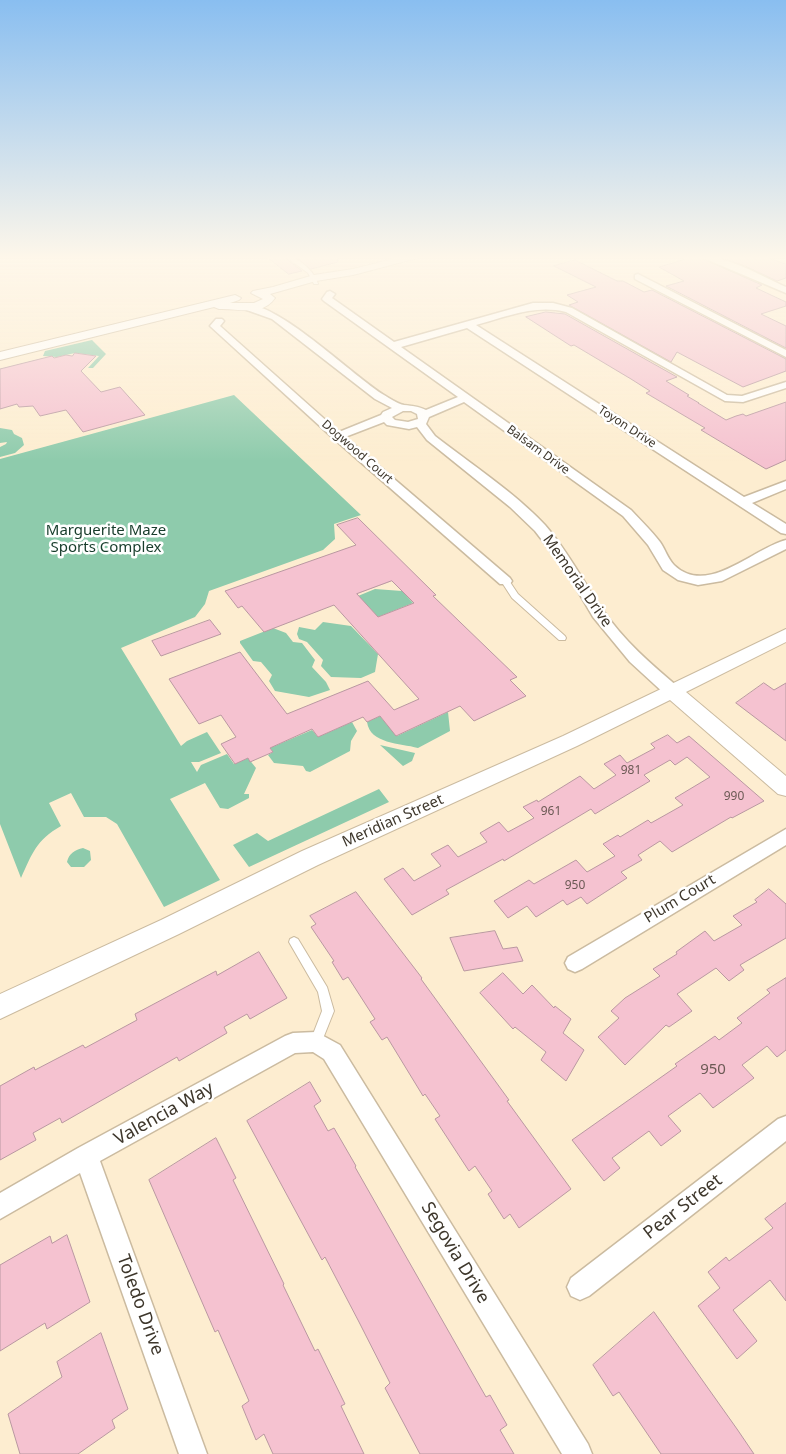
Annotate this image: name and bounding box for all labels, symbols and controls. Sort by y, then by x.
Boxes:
street label: Toyon Drive [595,403,659,451]
street label: Dogwood Court [319,417,395,487]
street label: Balsam Drive [504,422,572,478]
park label: Marguerite Maze Sports Complex [46,522,166,557]
street label: Memorial Drive [539,531,615,631]
house number: 981 [621,764,641,778]
house number: 990 [724,790,744,804]
street label: Meridian Street [340,791,446,851]
house number: 961 [541,805,561,819]
street label: Plum Court [641,871,719,927]
house number: 950 [565,879,585,893]
house number: 950 [700,1061,726,1079]
street label: Valencia Way [111,1078,217,1150]
street label: Pear Street [640,1170,726,1244]
street label: Segovia Drive [416,1198,494,1308]
street label: Toledo Drive [112,1252,168,1358]

